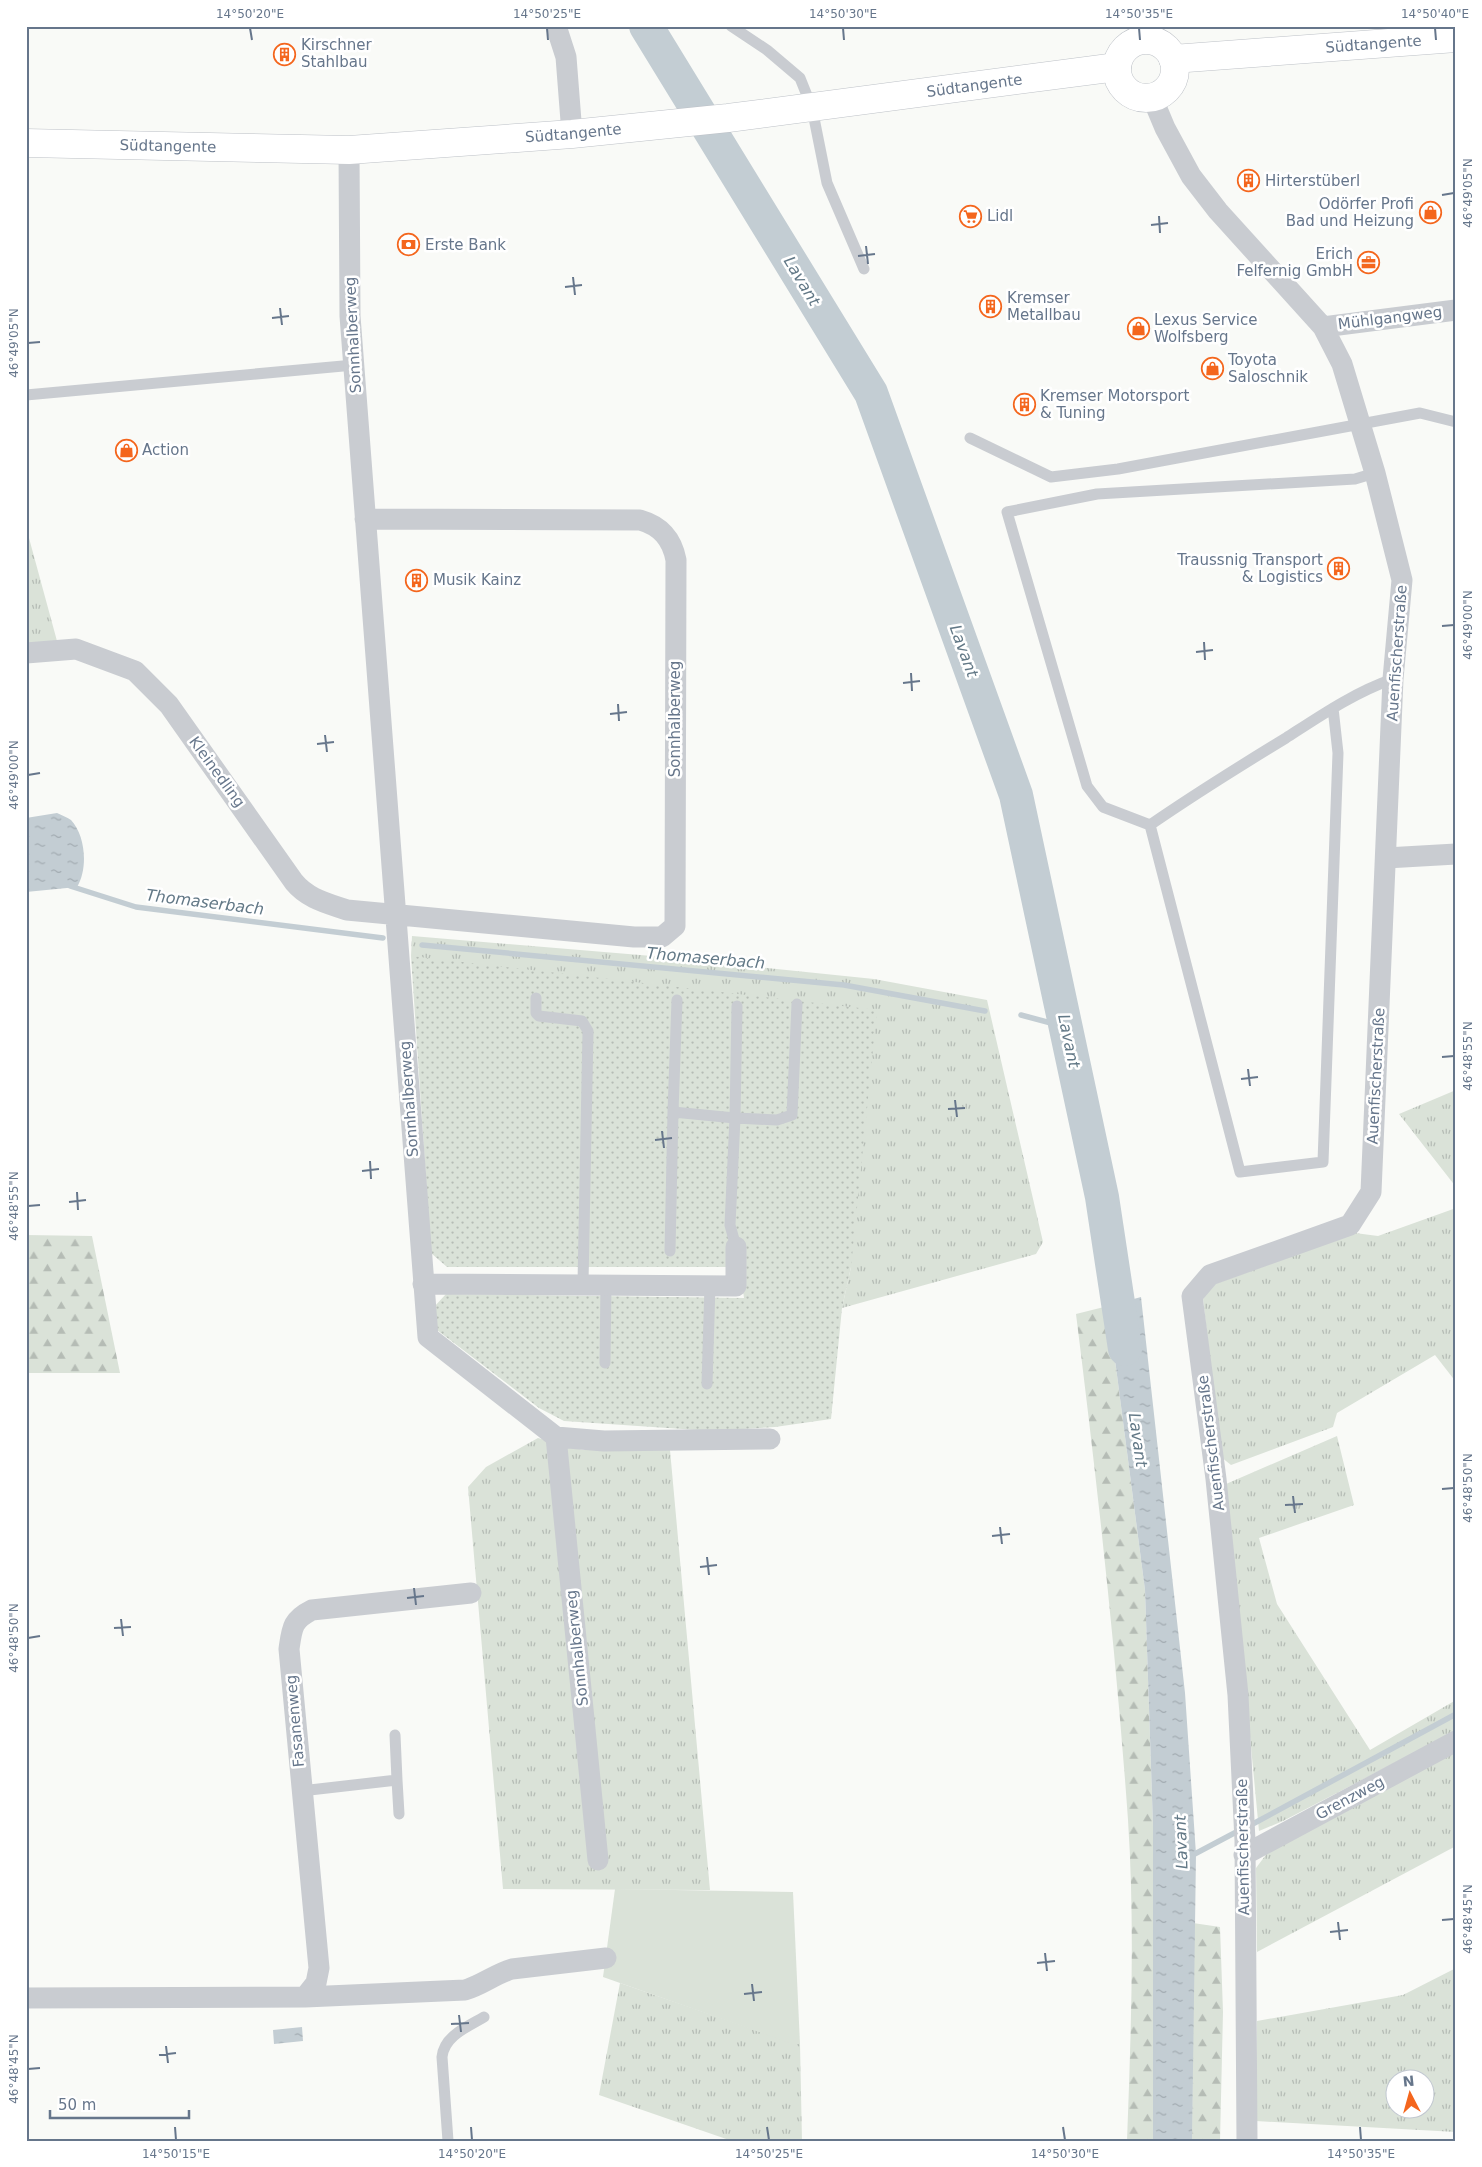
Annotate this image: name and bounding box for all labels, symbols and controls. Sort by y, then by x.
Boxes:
text: 14°50'20"E [216,7,284,21]
text: 14°50'25"E [513,7,581,21]
text: 14°50'30"E [809,7,877,21]
text: 14°50'35"E [1105,7,1173,21]
text: 14°50'40"E [1401,7,1469,21]
street label: Südtangente [1325,32,1422,57]
place label: Kirschner Stahlbau [301,36,372,71]
building icon: Kirschner Stahlbau [273,42,297,66]
street label: Südtangente [925,70,1023,101]
street label: Südtangente [525,120,622,146]
street label: Südtangente [119,136,216,156]
text: 46°49'05"N [1461,158,1475,228]
building icon: Hirterstüberl [1237,169,1261,193]
place label: Hirterstüberl [1265,172,1360,190]
place label: Odörfer Profi Bad und Heizung [1286,195,1414,230]
shop icon: Odörfer Profi Bad und Heizung [1418,201,1442,225]
supermarket icon: Lidl [959,204,983,228]
place label: Lidl [987,207,1013,225]
bank icon: Erste Bank [397,233,421,257]
place label: Erste Bank [425,236,506,254]
place label: Erich Felfernig GmbH [1236,245,1353,280]
office icon: Erich Felfernig GmbH [1357,251,1381,275]
water label: Lavant [780,253,825,310]
street label: Sonnhalberweg [341,276,365,394]
place label: Kremser Metallbau [1007,289,1081,324]
building icon: Kremser Metallbau [979,295,1003,319]
street label: Mühlgangweg [1337,303,1443,333]
text: 46°49'05"N [7,308,21,378]
place label: Lexus Service Wolfsberg [1154,311,1257,346]
shop icon: Lexus Service Wolfsberg [1126,317,1150,341]
place label: Toyota Saloschnik [1227,351,1308,386]
shop icon: Toyota Saloschnik [1200,357,1224,381]
place label: Kremser Motorsport & Tuning [1040,387,1190,422]
building icon: Kremser Motorsport & Tuning [1012,393,1036,417]
shop icon: Action [114,438,138,462]
place label: Action [142,441,189,459]
place label: Traussnig Transport & Logistics [1176,551,1323,586]
building icon: Traussnig Transport & Logistics [1327,557,1351,581]
building icon: Musik Kainz [405,568,429,592]
place label: Musik Kainz [433,571,521,589]
street label: Auenfischerstraße [1383,584,1411,722]
text: 46°49'00"N [1461,590,1475,660]
water label: Lavant [946,622,982,680]
street label: Sonnhalberweg [666,661,684,777]
street label: Kleinedling [185,733,249,811]
text: 46°49'00"N [7,740,21,810]
water label: Thomaserbach [145,885,265,919]
water label: Thomaserbach [646,943,766,973]
street label: Auenfischerstraße [1363,1007,1389,1145]
water label: Lavant [1054,1012,1084,1070]
text: 46°48'55"N [1461,1021,1475,1091]
street label: Sonnhalberweg [396,1040,422,1158]
text: 46°48'55"N [7,1171,21,1241]
street label: Auenfischerstraße [1194,1374,1228,1512]
water label: Lavant [1125,1412,1151,1469]
text: 46°48'50"N [1461,1453,1475,1523]
street label: Sonnhalberweg [562,1589,592,1707]
text: 46°48'50"N [7,1603,21,1673]
street label: Fasanenweg [282,1674,308,1768]
street label: Grenzweg [1313,1772,1387,1824]
street label: Auenfischerstraße [1233,1779,1253,1915]
water label: Lavant [1171,1814,1191,1870]
text: 46°48'45"N [1461,1884,1475,1954]
text: 46°48'45"N [7,2034,21,2104]
north arrow [1384,2070,1434,2120]
text: N [1402,2073,1415,2090]
scale bar [50,2087,189,2119]
text: 50 m [58,2096,96,2114]
text: 14°50'15"E [142,2147,210,2161]
text: 14°50'20"E [438,2147,506,2161]
text: 14°50'25"E [735,2147,803,2161]
text: 14°50'30"E [1031,2147,1099,2161]
text: 14°50'35"E [1327,2147,1395,2161]

